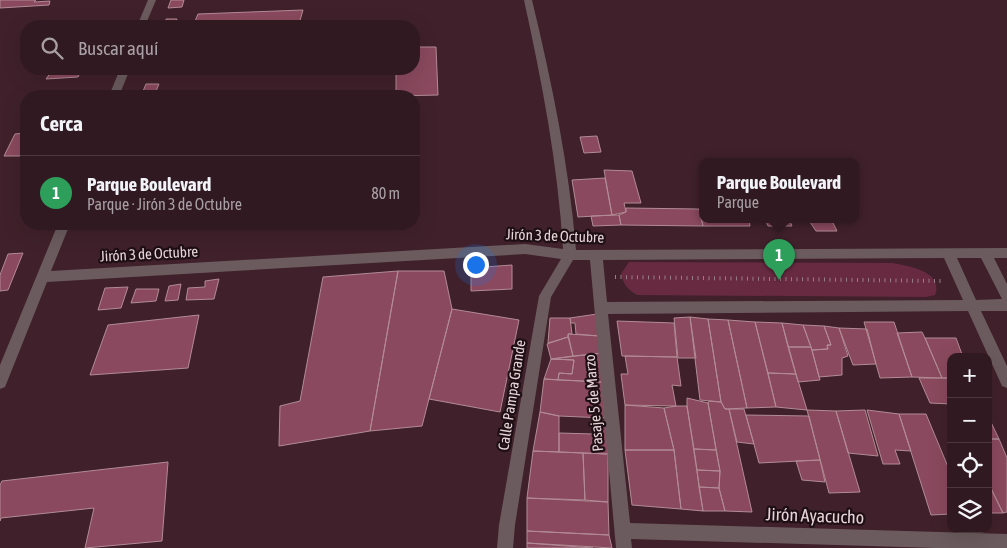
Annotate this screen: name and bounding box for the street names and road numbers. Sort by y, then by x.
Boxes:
street label: Jirón 3 de Octubre [506,225,605,246]
street label: Jirón 3 de Octubre [99,242,199,265]
street label: Calle Pampa Grande [494,338,529,451]
street label: Pasaje 5 de Marzo [581,354,606,452]
street label: Jirón Ayacucho [765,503,865,528]

